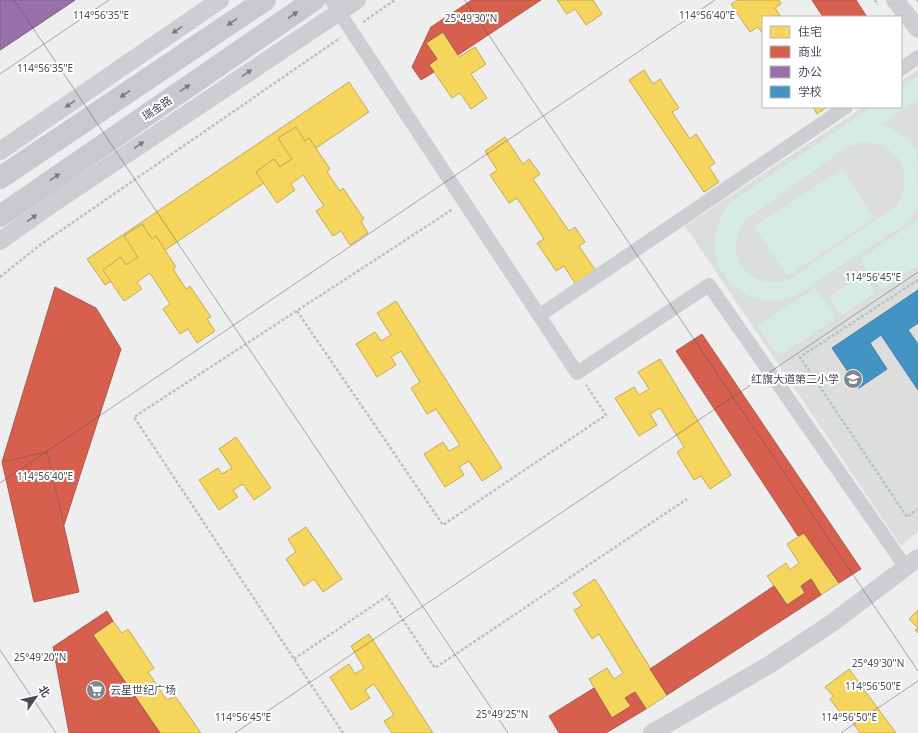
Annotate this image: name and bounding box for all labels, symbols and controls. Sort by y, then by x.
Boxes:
text: 114°56'35"E [73,8,129,22]
text: 114°56'40"E [679,8,735,22]
one-way arrow [287,11,298,19]
text: 25°49'30"N [445,11,497,25]
legend [762,16,902,108]
one-way arrow [227,18,238,26]
text: 住宅 [798,23,822,40]
one-way arrow [172,26,182,34]
text: 商业 [798,43,822,60]
text: 114°56'35"E [17,61,73,75]
text: 办公 [798,63,822,80]
one-way arrow [242,69,253,77]
text: 学校 [798,83,822,100]
one-way arrow [180,84,190,92]
one-way arrow [119,90,130,98]
street label: 瑞金路 [139,92,175,123]
one-way arrow [64,100,75,108]
one-way arrow [133,142,145,149]
one-way arrow [50,173,60,181]
one-way arrow [26,214,37,223]
text: 114°56'45"E [845,270,901,284]
school or university icon: 红旗大道第二小学 [842,368,864,390]
place label: 红旗大道第二小学 [751,371,839,386]
text: 114°56'40"E [17,469,73,483]
text: 25°49'20"N [14,650,66,664]
text: 25°49'30"N [852,656,904,670]
north arrow [16,677,56,717]
supermarket icon: 云星世纪广场 [85,679,107,701]
text: 114°56'50"E [845,679,901,693]
text: 北 [35,682,54,700]
place label: 云星世纪广场 [110,682,176,697]
text: 25°49'25"N [476,707,528,721]
text: 114°56'45"E [215,710,271,724]
text: 114°56'50"E [821,710,877,724]

